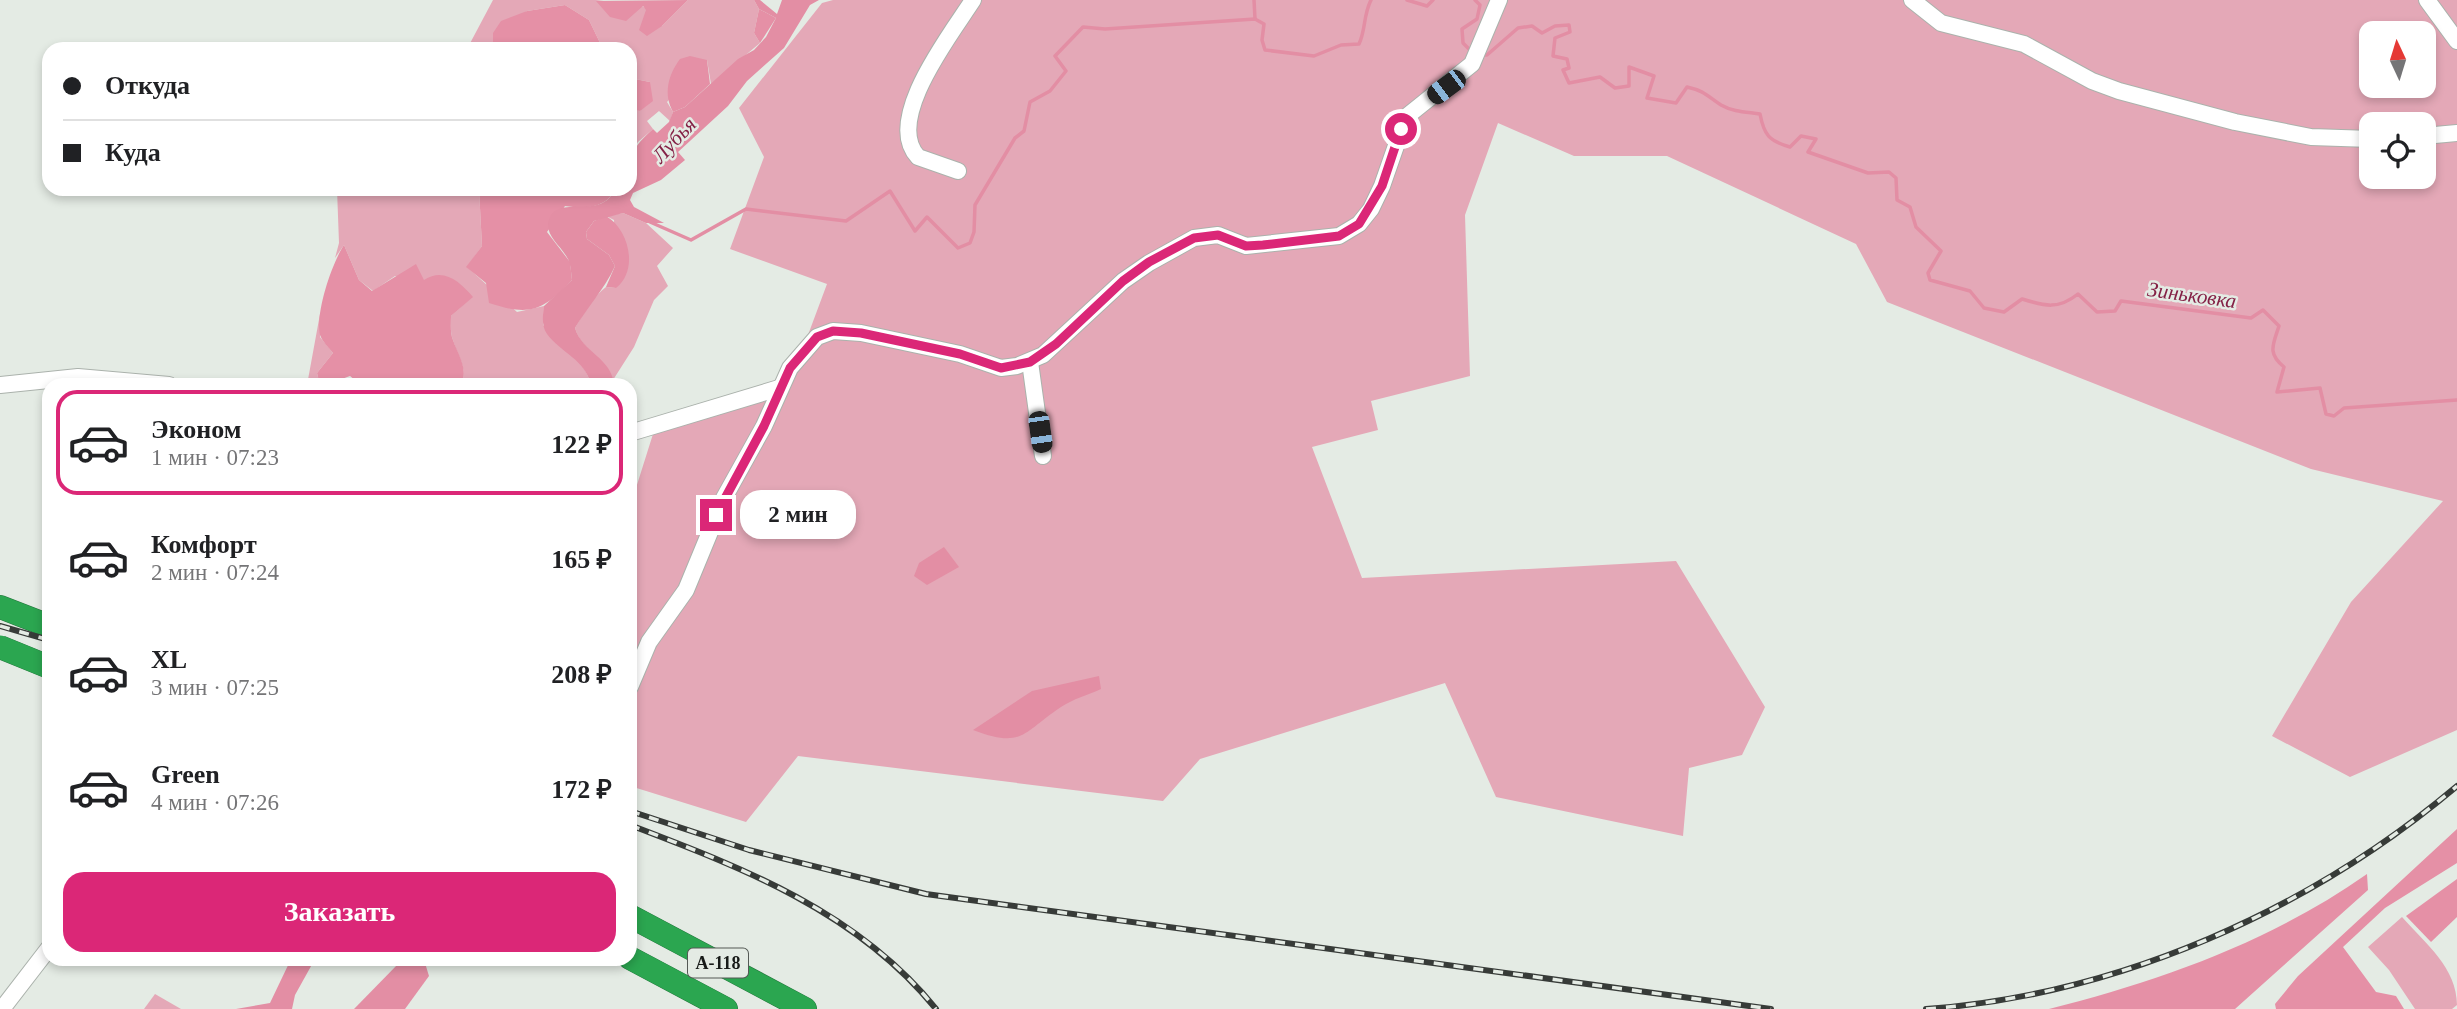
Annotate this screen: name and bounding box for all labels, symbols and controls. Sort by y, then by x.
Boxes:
north arrow [2359,21,2436,98]
map controls [2359,21,2436,189]
car [1423,66,1470,108]
text: Откуда [105,71,190,100]
water label: Лубья [646,112,701,168]
button: locate [2359,112,2436,189]
route start [1385,113,1417,145]
text: Куда [105,138,161,167]
water label: Зиньковка [2146,277,2238,313]
car [1027,410,1054,454]
icon: car [67,411,130,474]
text: Эконом [151,415,241,444]
text: 122 ₽ [551,430,612,459]
text: 1 мин · 07:23 [151,445,279,470]
callout: 2 мин [740,490,856,540]
route end [700,499,732,531]
text: 2 мин [768,502,828,527]
icon: car [67,526,130,589]
text: Комфорт [151,530,257,559]
text: 165 ₽ [551,545,612,574]
text: 2 мин · 07:24 [151,560,279,585]
icon: car [67,641,130,704]
text: XL [151,645,187,674]
text: 208 ₽ [551,660,612,689]
text: 3 мин · 07:25 [151,675,279,700]
icon: car [67,756,130,819]
text: Green [151,760,220,789]
text: 172 ₽ [551,775,612,804]
text: 4 мин · 07:26 [151,790,279,815]
button: Заказать [63,872,616,952]
road number: А-118 [688,948,748,978]

